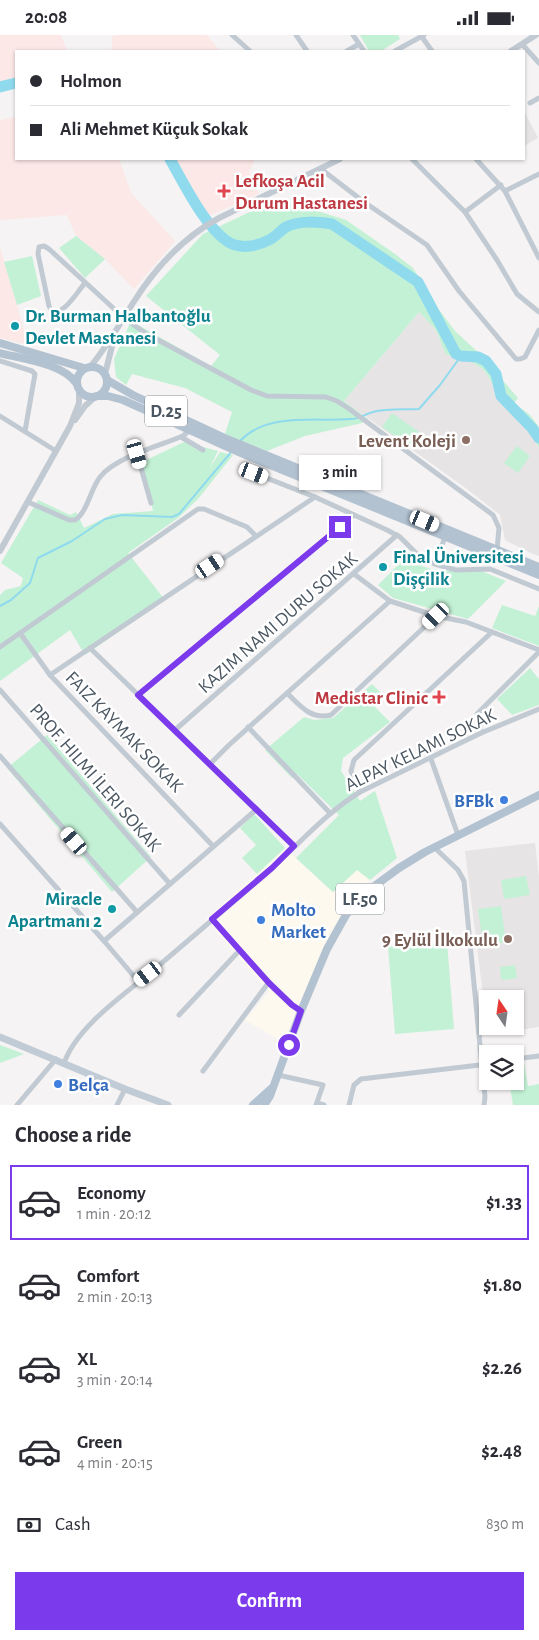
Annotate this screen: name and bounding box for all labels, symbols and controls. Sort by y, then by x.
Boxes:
text: 20:08 [25,8,67,27]
text: Holmon [60,72,122,91]
text: Ali Mehmet Küçuk Sokak [60,120,248,139]
place label: Lefkoşa Acil Durum Hastanesi [235,172,368,213]
marker: Lefkoşa Acil Durum Hastanesi [217,184,231,198]
place label: Dr. Burman Halbantoğlu Devlet Mastanesi [25,307,211,348]
marker: Dr. Burman Halbantoğlu Devlet Mastanesi [9,320,21,332]
road number: D.25 [145,396,187,427]
place label: Levent Koleji [358,432,456,451]
marker: Levent Koleji [460,434,472,446]
car [125,438,148,470]
callout: 3 min [299,455,381,489]
car [237,461,270,485]
text: 3 min [323,464,357,480]
car [408,508,441,534]
route end [329,516,351,538]
place label: Final Üniversitesi Dişçilik [393,546,524,589]
street label: KAZIM NAMI DURU SOKAK [195,549,362,697]
car [193,551,226,581]
marker: Final Üniversitesi Dişçilik [377,561,389,573]
car [419,600,452,632]
street label: FAIZ KAYMAK SOKAK [62,668,187,797]
place label: Medistar Clinic [315,689,429,708]
marker: Medistar Clinic [432,690,446,704]
street label: PROF. HILMI İLERI SOKAK [26,700,165,856]
street label: ALPAY KELAMI SOKAK [342,705,500,795]
place label: BFBk [454,792,495,811]
marker: BFBk [498,794,510,806]
car [58,825,89,857]
road number: LF.50 [336,884,384,915]
place label: Miracle Apartmanı 2 [8,890,102,931]
place label: Molto Market [271,901,326,942]
marker: Miracle Apartmanı 2 [106,903,118,915]
marker: Molto Market [255,914,267,926]
place label: 9 Eylül İlkokulu [382,929,498,950]
marker: 9 Eylül İlkokulu [502,933,514,945]
car [131,959,164,989]
north arrow [479,990,524,1035]
map controls [479,990,524,1090]
route start [278,1034,300,1056]
button: layers [479,1045,524,1090]
place label: Belça [68,1076,109,1095]
marker: Belça [52,1078,64,1090]
text: Choose a ride [15,1124,131,1146]
icon: car [17,1180,62,1225]
text: Economy [77,1184,146,1203]
text: $1.33 [486,1193,522,1212]
text: 1 min · 20:12 [77,1206,151,1222]
icon: car [17,1263,62,1308]
text: Comfort [77,1267,139,1286]
text: $1.80 [483,1276,522,1295]
text: 2 min · 20:13 [77,1289,152,1305]
icon: car [17,1346,62,1391]
text: XL [77,1350,97,1369]
text: $2.26 [482,1359,522,1378]
text: 3 min · 20:14 [77,1372,153,1388]
icon: car [17,1429,62,1474]
text: Green [77,1433,123,1452]
text: $2.48 [481,1442,522,1461]
text: 4 min · 20:15 [77,1455,153,1471]
icon: cash [15,1511,43,1539]
text: Cash [55,1515,91,1534]
text: 830 m [486,1516,524,1532]
button: Confirm [15,1572,524,1630]

